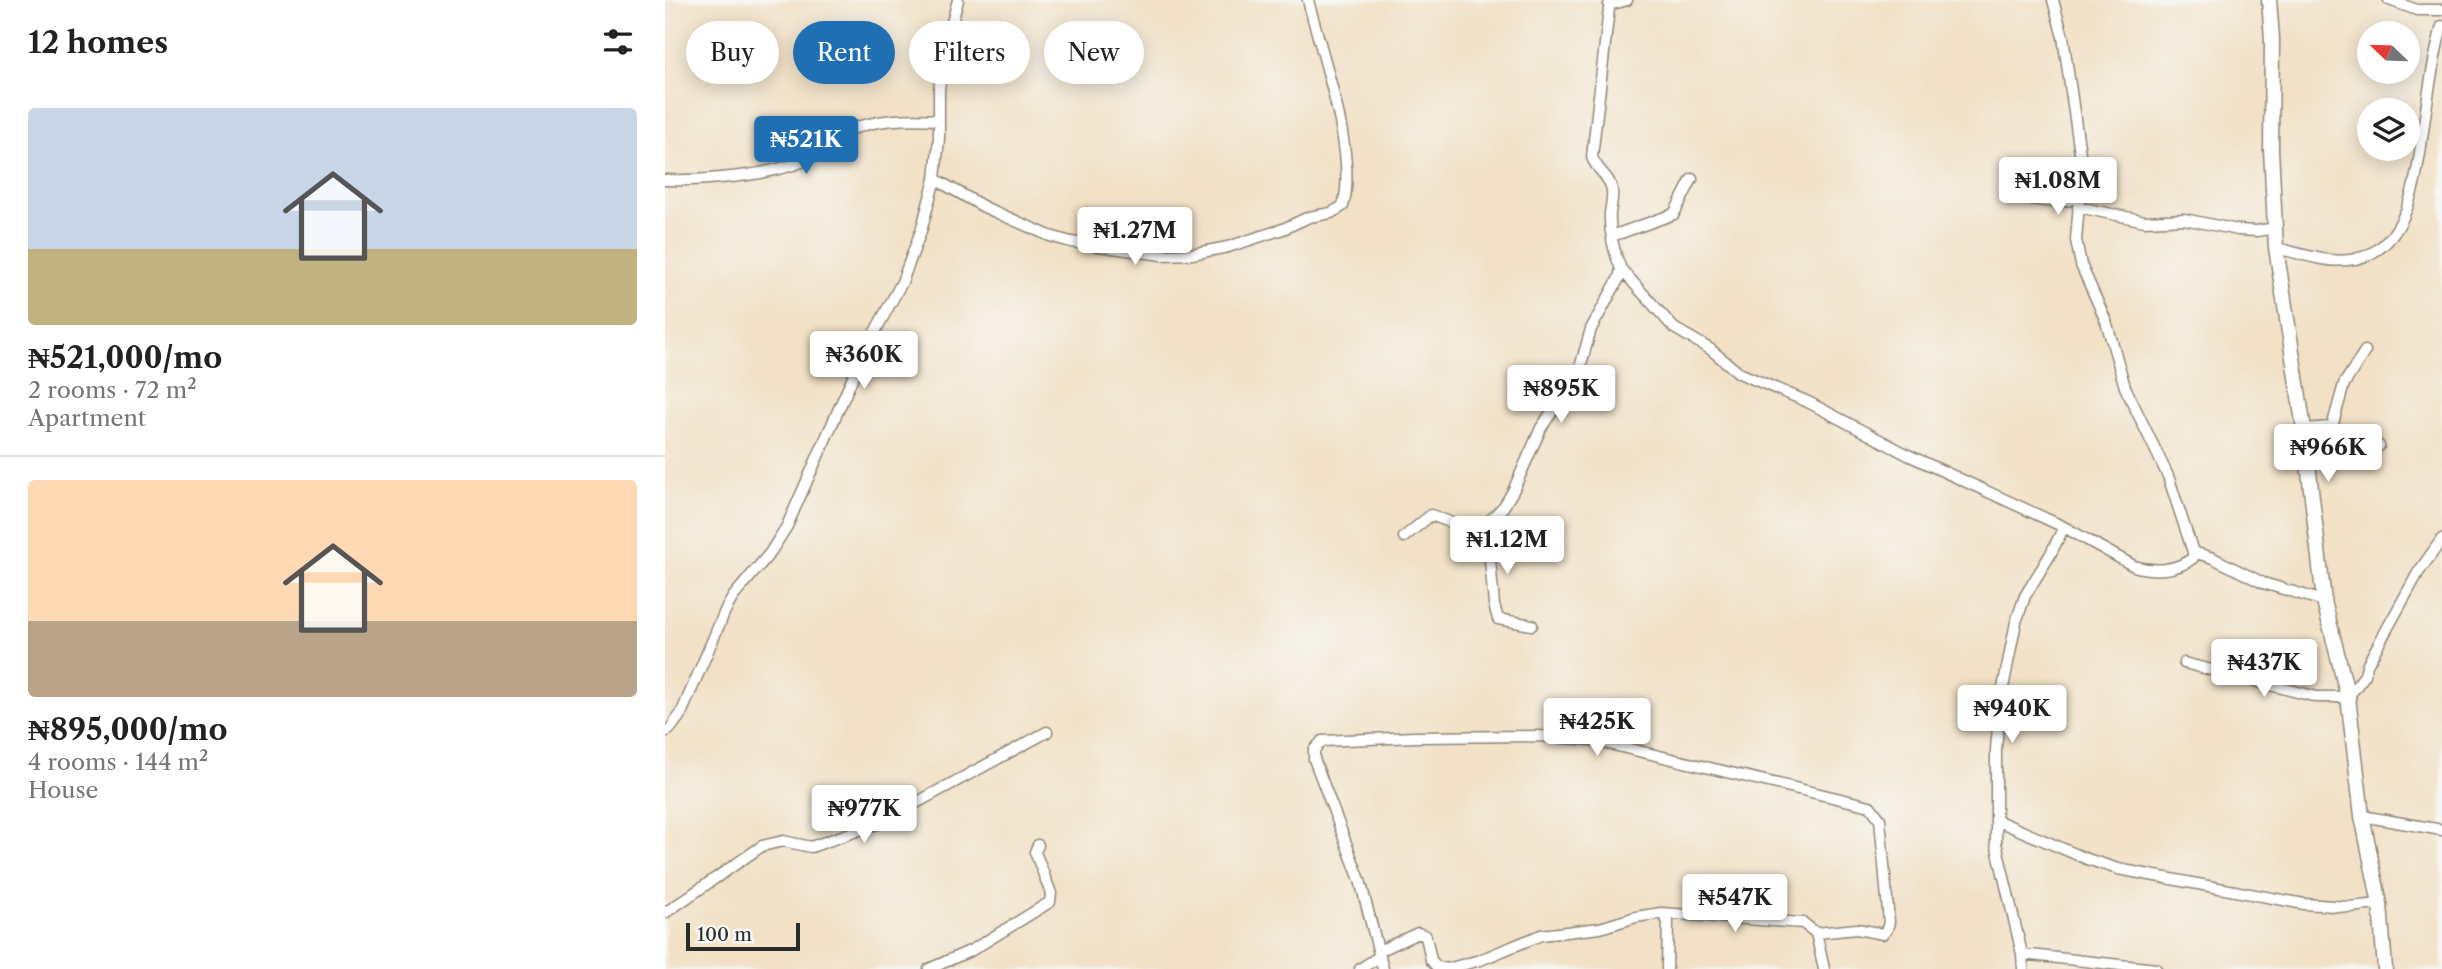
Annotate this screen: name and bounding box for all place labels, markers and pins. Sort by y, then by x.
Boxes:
pin: ₦521K [757,116,855,176]
pin: ₦1.08M [2001,158,2115,217]
pin: ₦1.27M [1078,208,1192,267]
pin: ₦360K [815,332,913,391]
pin: ₦895K [1512,366,1610,425]
pin: ₦966K [2279,424,2377,484]
pin: ₦1.12M [1450,516,1564,576]
pin: ₦437K [2215,640,2313,699]
pin: ₦940K [1963,686,2061,745]
pin: ₦425K [1548,698,1646,758]
pin: ₦977K [815,786,913,845]
pin: ₦547K [1686,874,1784,934]

